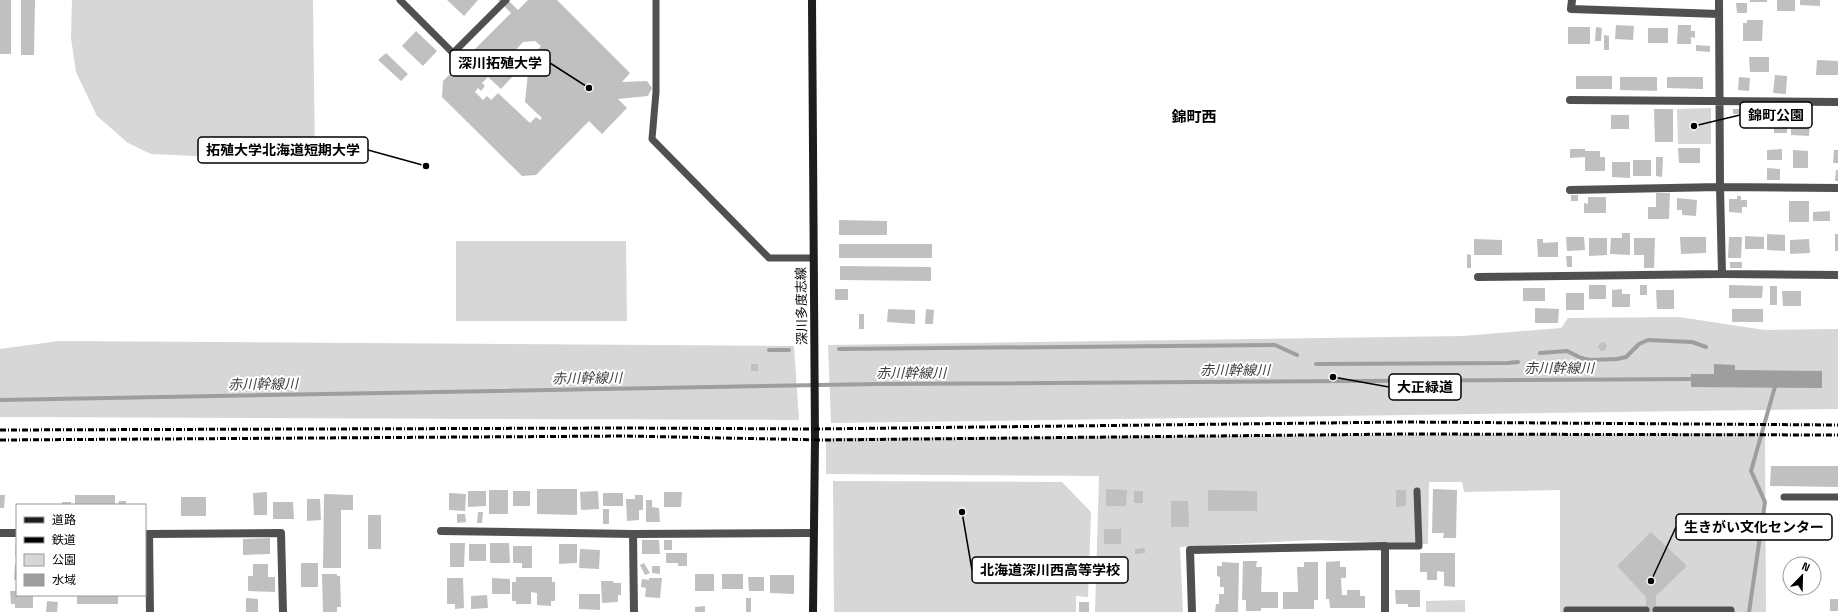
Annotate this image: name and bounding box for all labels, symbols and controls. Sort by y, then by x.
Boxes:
callout: 深川拓殖大学 [450,50,550,76]
text: 深川拓殖大学 [458,54,542,72]
callout: 錦町公園 [1740,102,1812,128]
text: 錦町公園 [1748,106,1804,124]
district label: 錦町西 [1171,107,1217,126]
callout: 拓殖大学北海道短期大学 [198,137,368,163]
text: 拓殖大学北海道短期大学 [206,141,360,159]
street label: 深川多度志線 [792,267,811,345]
water label: 赤川幹線川 [1524,359,1596,377]
water label: 赤川幹線川 [1200,361,1272,379]
water label: 赤川幹線川 [876,364,948,382]
water label: 赤川幹線川 [552,368,624,388]
water label: 赤川幹線川 [228,374,300,394]
callout: 大正緑道 [1389,374,1461,400]
text: 大正緑道 [1397,378,1453,396]
legend [16,504,146,596]
text: 道路 [52,512,76,528]
callout: 生きがい文化センター [1676,514,1832,540]
text: 生きがい文化センター [1684,518,1824,536]
text: 鉄道 [52,532,76,548]
text: 公園 [52,552,76,568]
north arrow [1782,556,1822,596]
callout: 北海道深川西高等学校 [972,557,1128,583]
text: N [1800,559,1812,575]
text: 北海道深川西高等学校 [980,561,1120,579]
text: 水域 [52,572,76,588]

